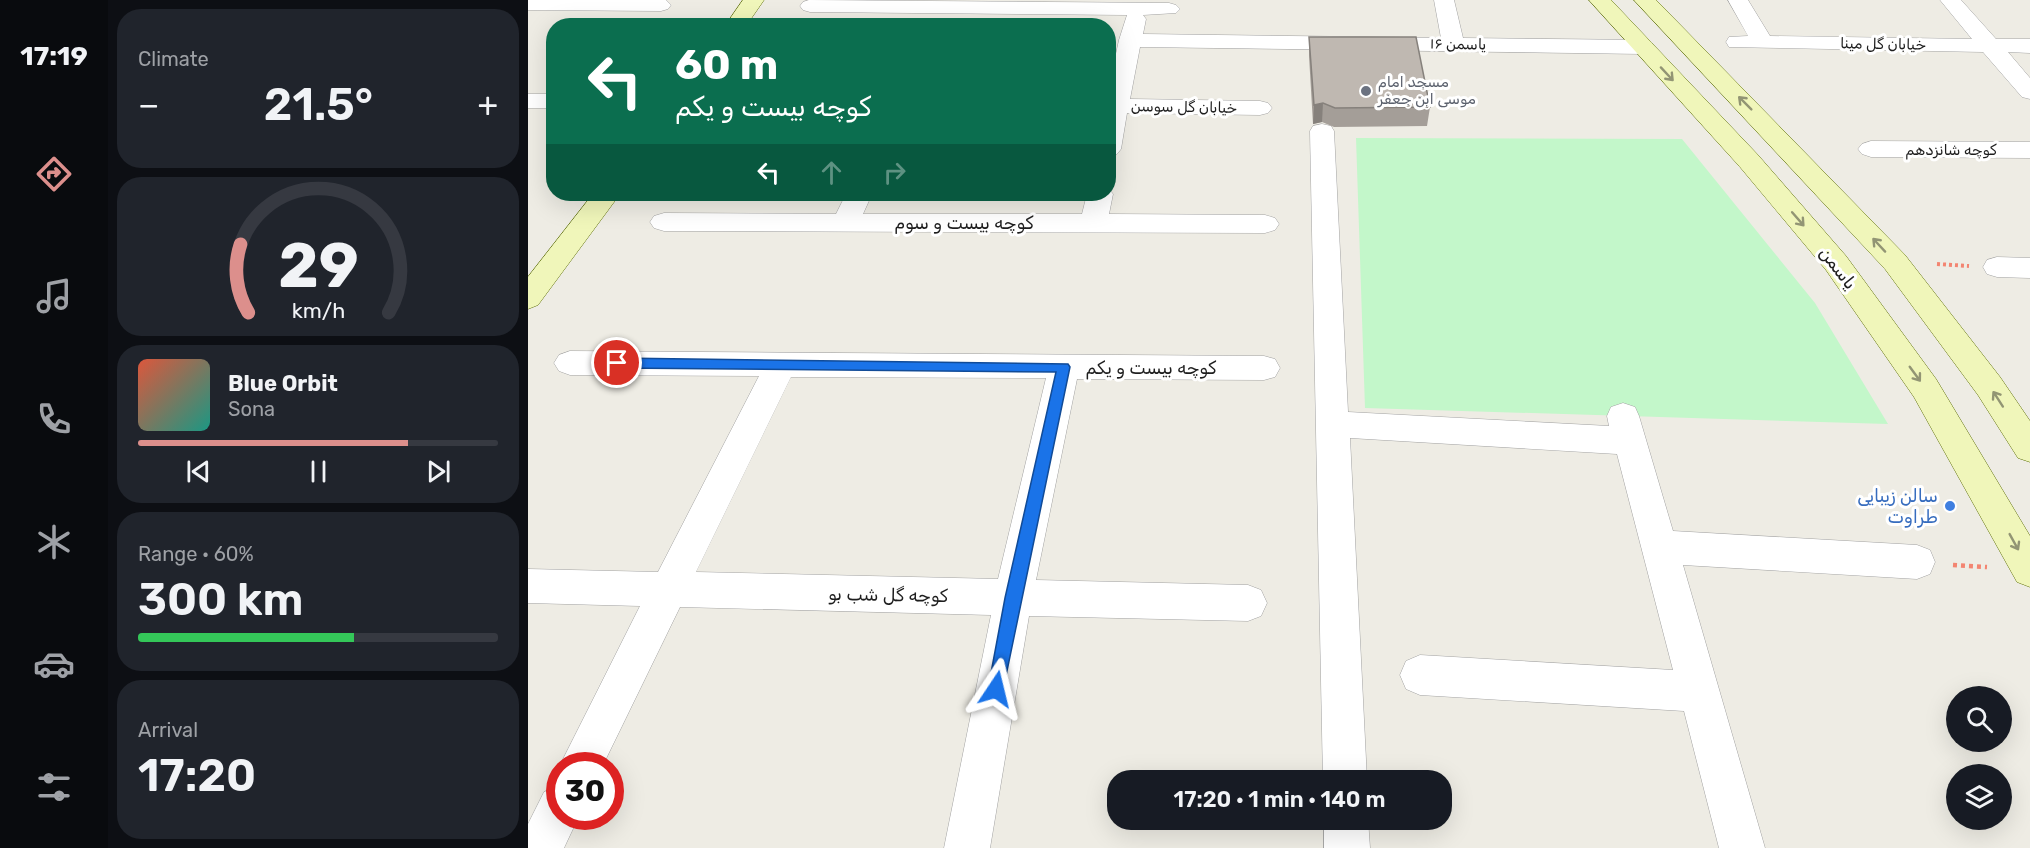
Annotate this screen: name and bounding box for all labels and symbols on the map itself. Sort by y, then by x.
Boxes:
street label: خیابان گل مینا [1840,34,1926,54]
street label: یاسمن ۱۶ [1430,35,1486,53]
one-way arrow [1660,66,1675,81]
place label: مسجد امام موسی ابن جعفر [1377,73,1476,108]
marker: مسجد امام موسی ابن جعفر [1359,84,1373,98]
one-way arrow [1737,96,1752,111]
street label: خیابان گل سوسن [1131,97,1237,117]
street label: کوچه شانزدهم [1905,141,1997,160]
one-way arrow [1791,211,1805,226]
street label: کوچه بیست و سوم [894,212,1034,234]
one-way arrow [1872,238,1886,253]
street label: یاسمن [1815,242,1862,294]
pin [591,337,642,388]
street label: کوچه بیست و یکم [1086,357,1216,380]
one-way arrow [1909,366,1922,382]
one-way arrow [1992,391,2004,408]
place label: سالن زیبایی طراوت [1857,485,1938,528]
marker: سالن زیبایی طراوت [1943,499,1957,513]
one-way arrow [2008,533,2020,550]
street label: کوچه گل شب بو [828,583,948,607]
position arrow [964,657,1028,721]
speed limit sign: 30 [546,752,624,830]

